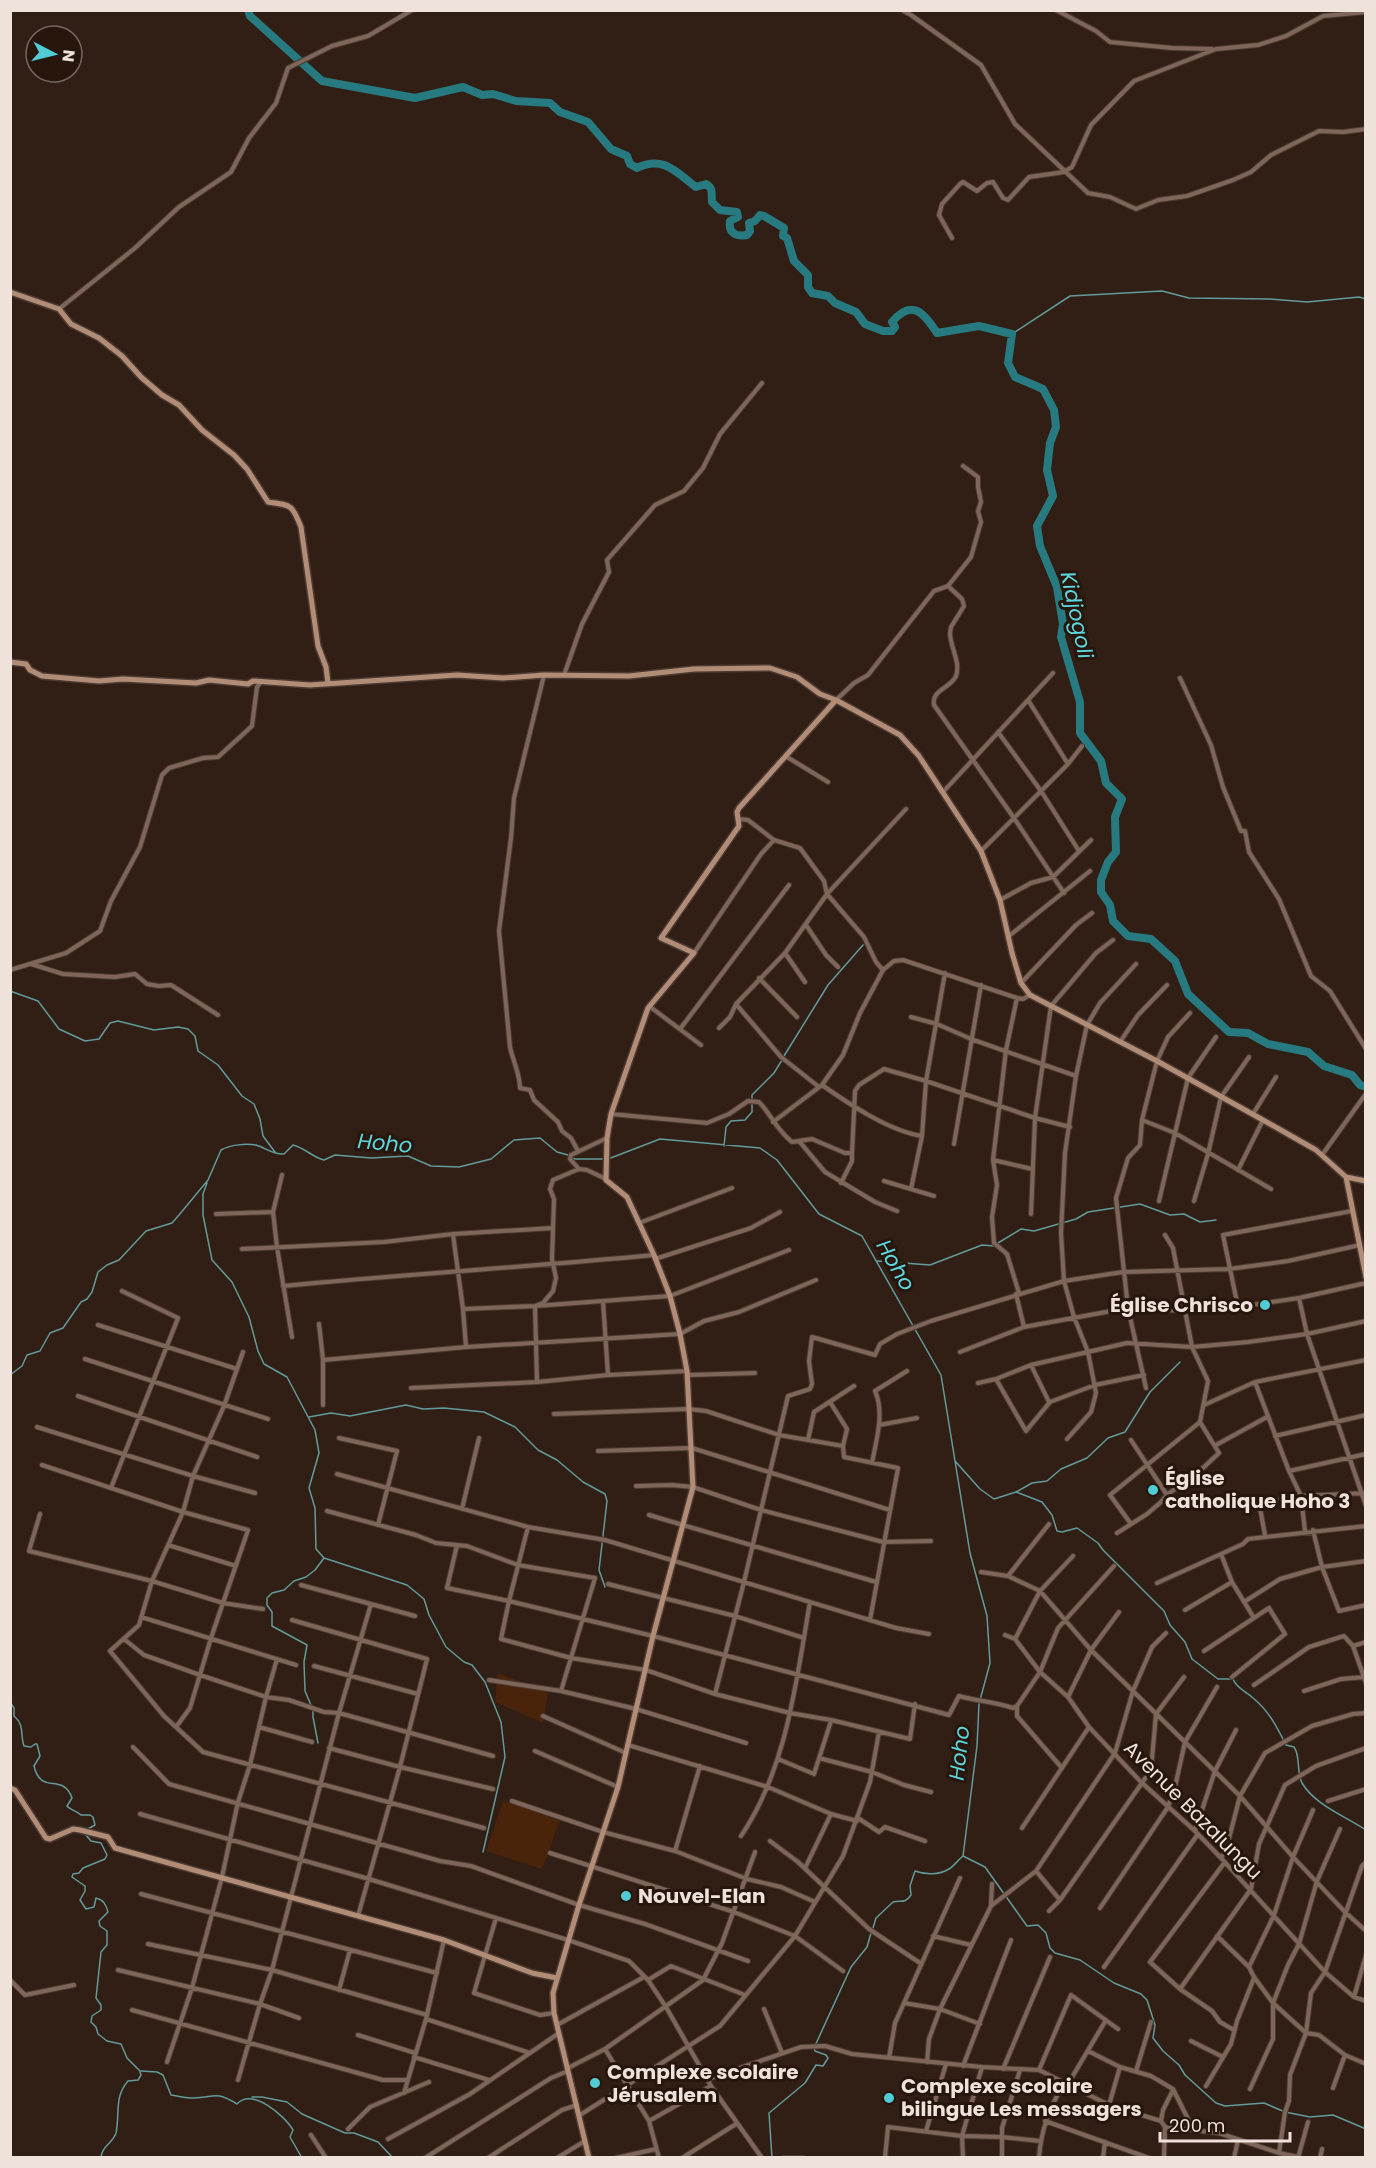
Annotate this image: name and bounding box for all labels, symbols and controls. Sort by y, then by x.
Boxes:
north arrow [24,24,84,84]
text: N [56,48,81,63]
water label: Kidjogoli [1054,569,1101,662]
water label: Hoho [356,1126,414,1160]
water label: Hoho [870,1234,922,1296]
place label: Église Chrisco [1110,1291,1253,1319]
marker: Église Chrisco [1258,1298,1272,1312]
place label: Église catholique Hoho 3 [1165,1464,1350,1515]
marker: Église catholique Hoho 3 [1146,1483,1160,1497]
water label: Hoho [942,1724,976,1782]
street label: Avenue Bazalungu [1117,1734,1269,1886]
place label: Nouvel-Elan [638,1882,765,1910]
marker: Nouvel-Elan [619,1889,633,1903]
place label: Complexe scolaire Jérusalem [607,2058,799,2109]
place label: Complexe scolaire bilingue Les messagers [901,2072,1142,2123]
marker: Complexe scolaire Jérusalem [588,2076,602,2090]
marker: Complexe scolaire bilingue Les messagers [882,2091,896,2105]
scale bar [1160,2105,1290,2143]
text: 200 m [1169,2113,1225,2138]

